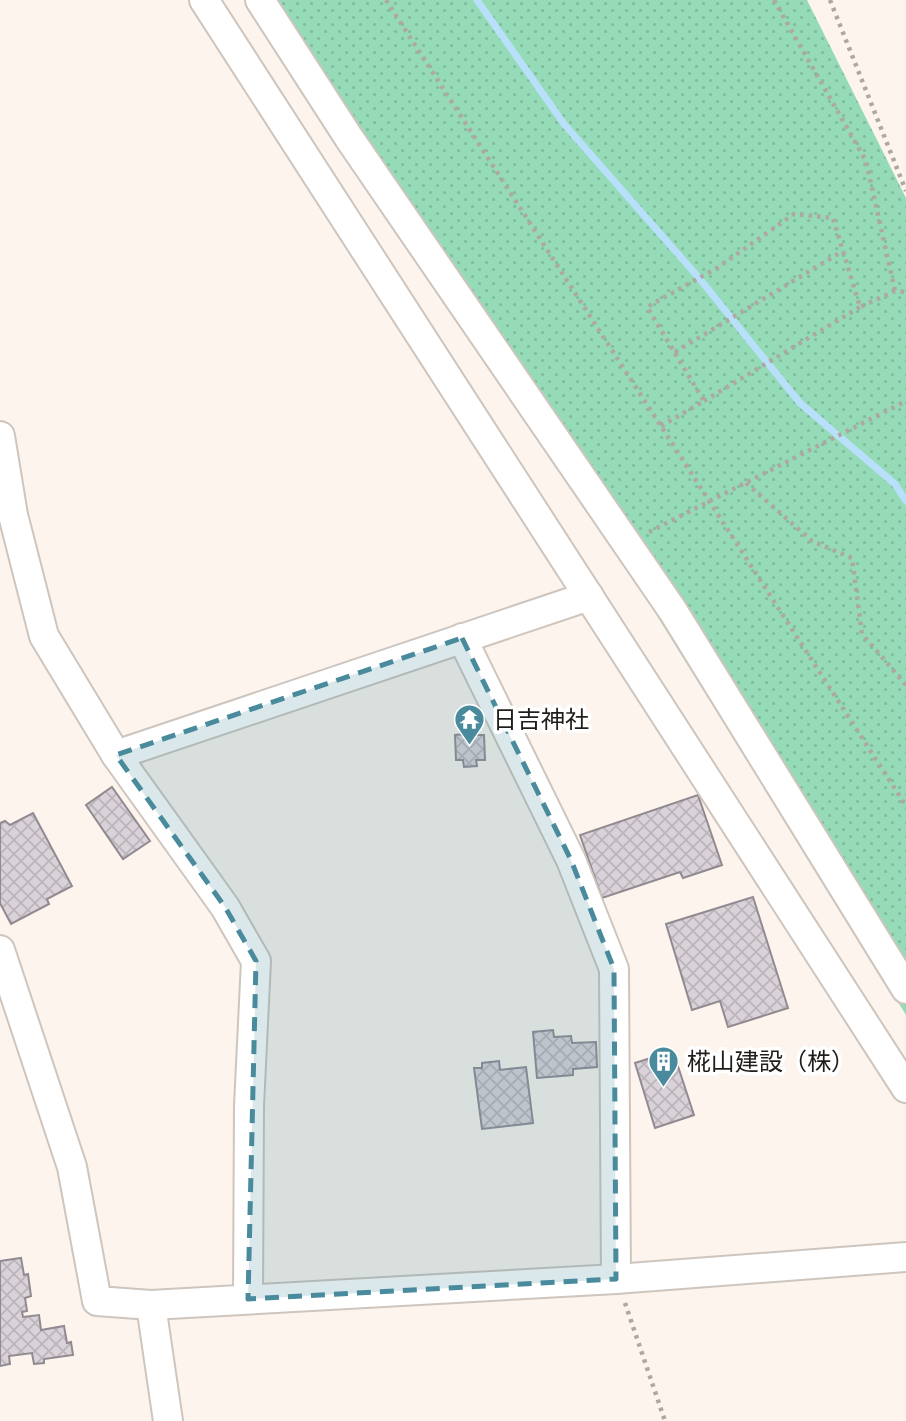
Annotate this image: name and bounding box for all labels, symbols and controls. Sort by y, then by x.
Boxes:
temple icon: 日吉神社 [453,703,487,747]
place label: 日吉神社 [493,704,589,733]
building icon: 椛山建設（株） [647,1045,681,1089]
place label: 椛山建設（株） [687,1046,855,1075]

